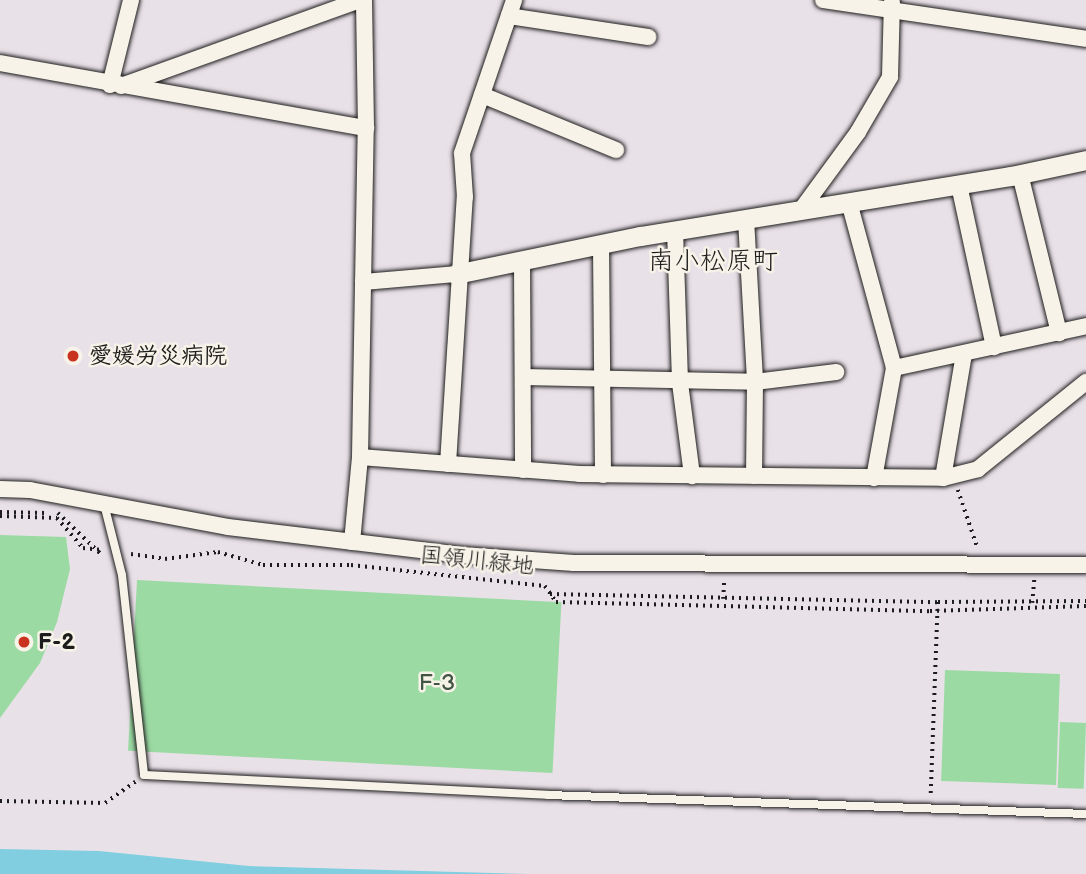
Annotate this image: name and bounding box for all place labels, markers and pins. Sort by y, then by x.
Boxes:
place label: 愛媛労災病院 [89,342,227,370]
marker: 愛媛労災病院 [63,346,83,366]
place label: F-2 [38,628,75,656]
marker: F-2 [16,634,32,650]

